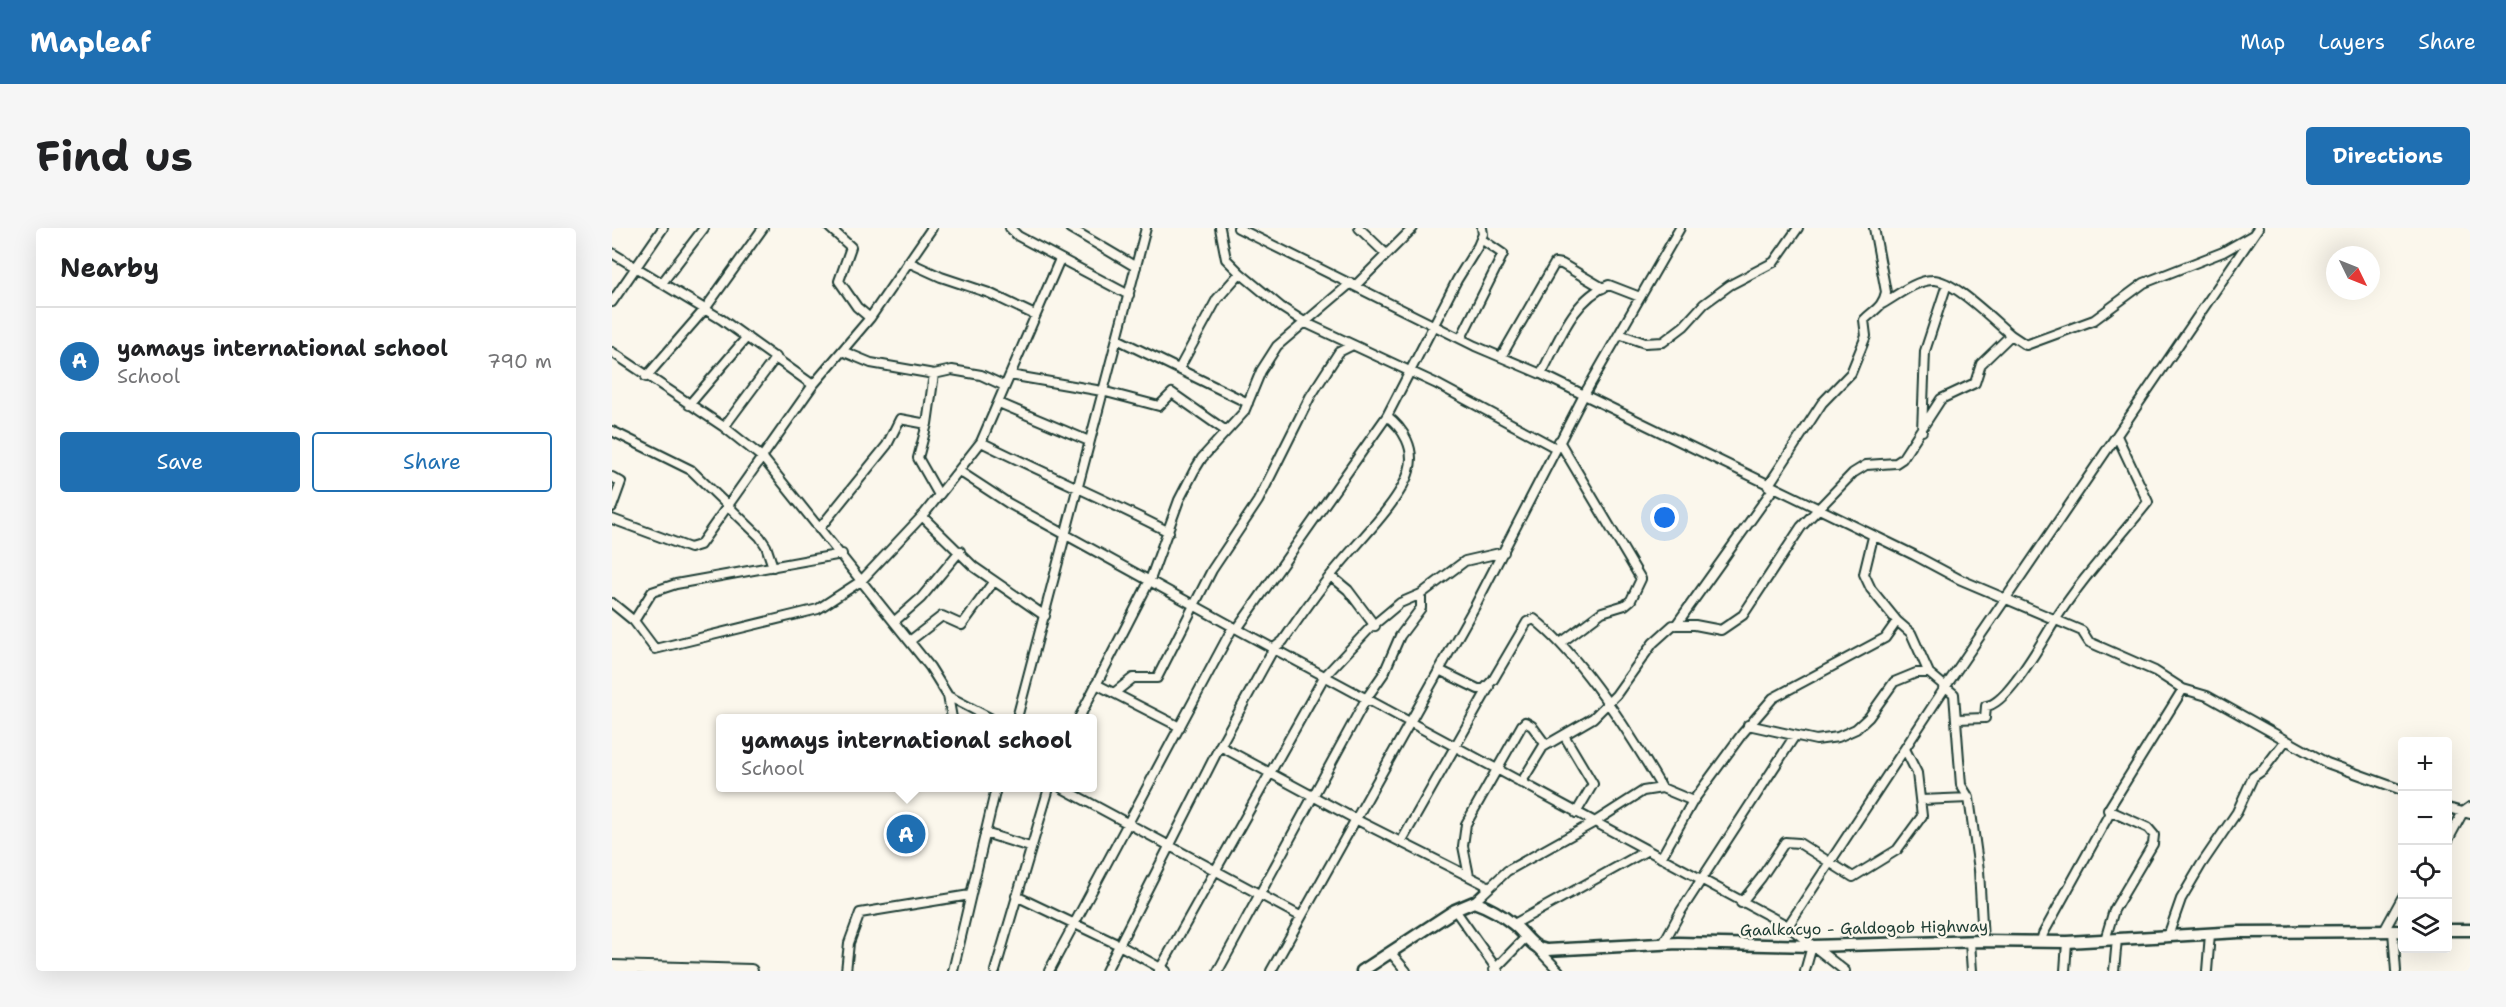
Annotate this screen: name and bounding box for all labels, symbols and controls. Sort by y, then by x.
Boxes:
text: Mapleaf [30,23,151,61]
text: Map [2240,28,2285,56]
text: Layers [2318,28,2385,56]
text: Share [2418,28,2476,56]
button: Directions [2306,127,2470,185]
text: Find us [36,128,193,184]
north arrow [2326,246,2380,300]
text: Nearby [60,250,159,285]
text: yamays international school [117,334,448,363]
text: A [72,348,87,374]
text: 790 m [487,348,552,374]
text: School [117,363,180,389]
button: Save [60,432,300,492]
button: Share [312,432,552,492]
your location [1650,503,1679,532]
popup [716,714,1097,792]
text: yamays international school [741,726,1072,755]
map controls [2398,737,2452,953]
button: + [2398,737,2452,791]
text: School [741,755,804,781]
button: − [2398,791,2452,845]
pin: A [886,812,926,856]
button: locate [2398,845,2452,899]
button: layers [2398,899,2452,953]
street label: Gaalkacyo - Galdogob Highway [1740,915,1988,941]

